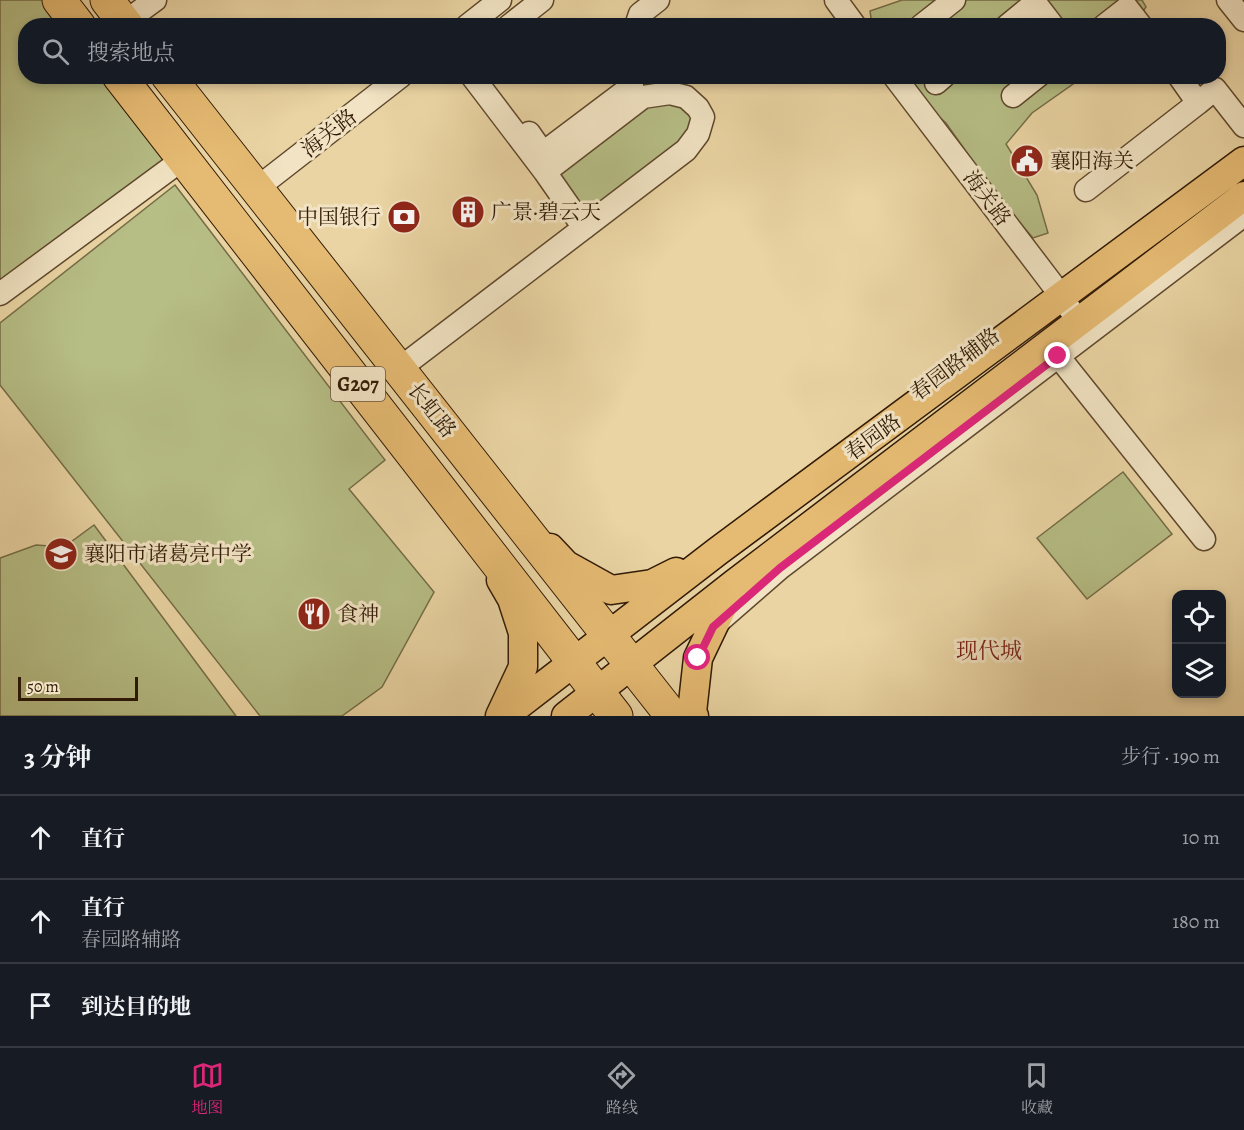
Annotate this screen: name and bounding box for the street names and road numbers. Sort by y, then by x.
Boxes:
street label: 海关路 [296,103,362,163]
street label: 海关路 [957,164,1017,232]
street label: 春园路辅路 [905,321,1005,407]
road number: G207 [331,367,385,401]
street label: 长虹路 [402,377,462,443]
street label: 春园路 [839,407,907,467]

